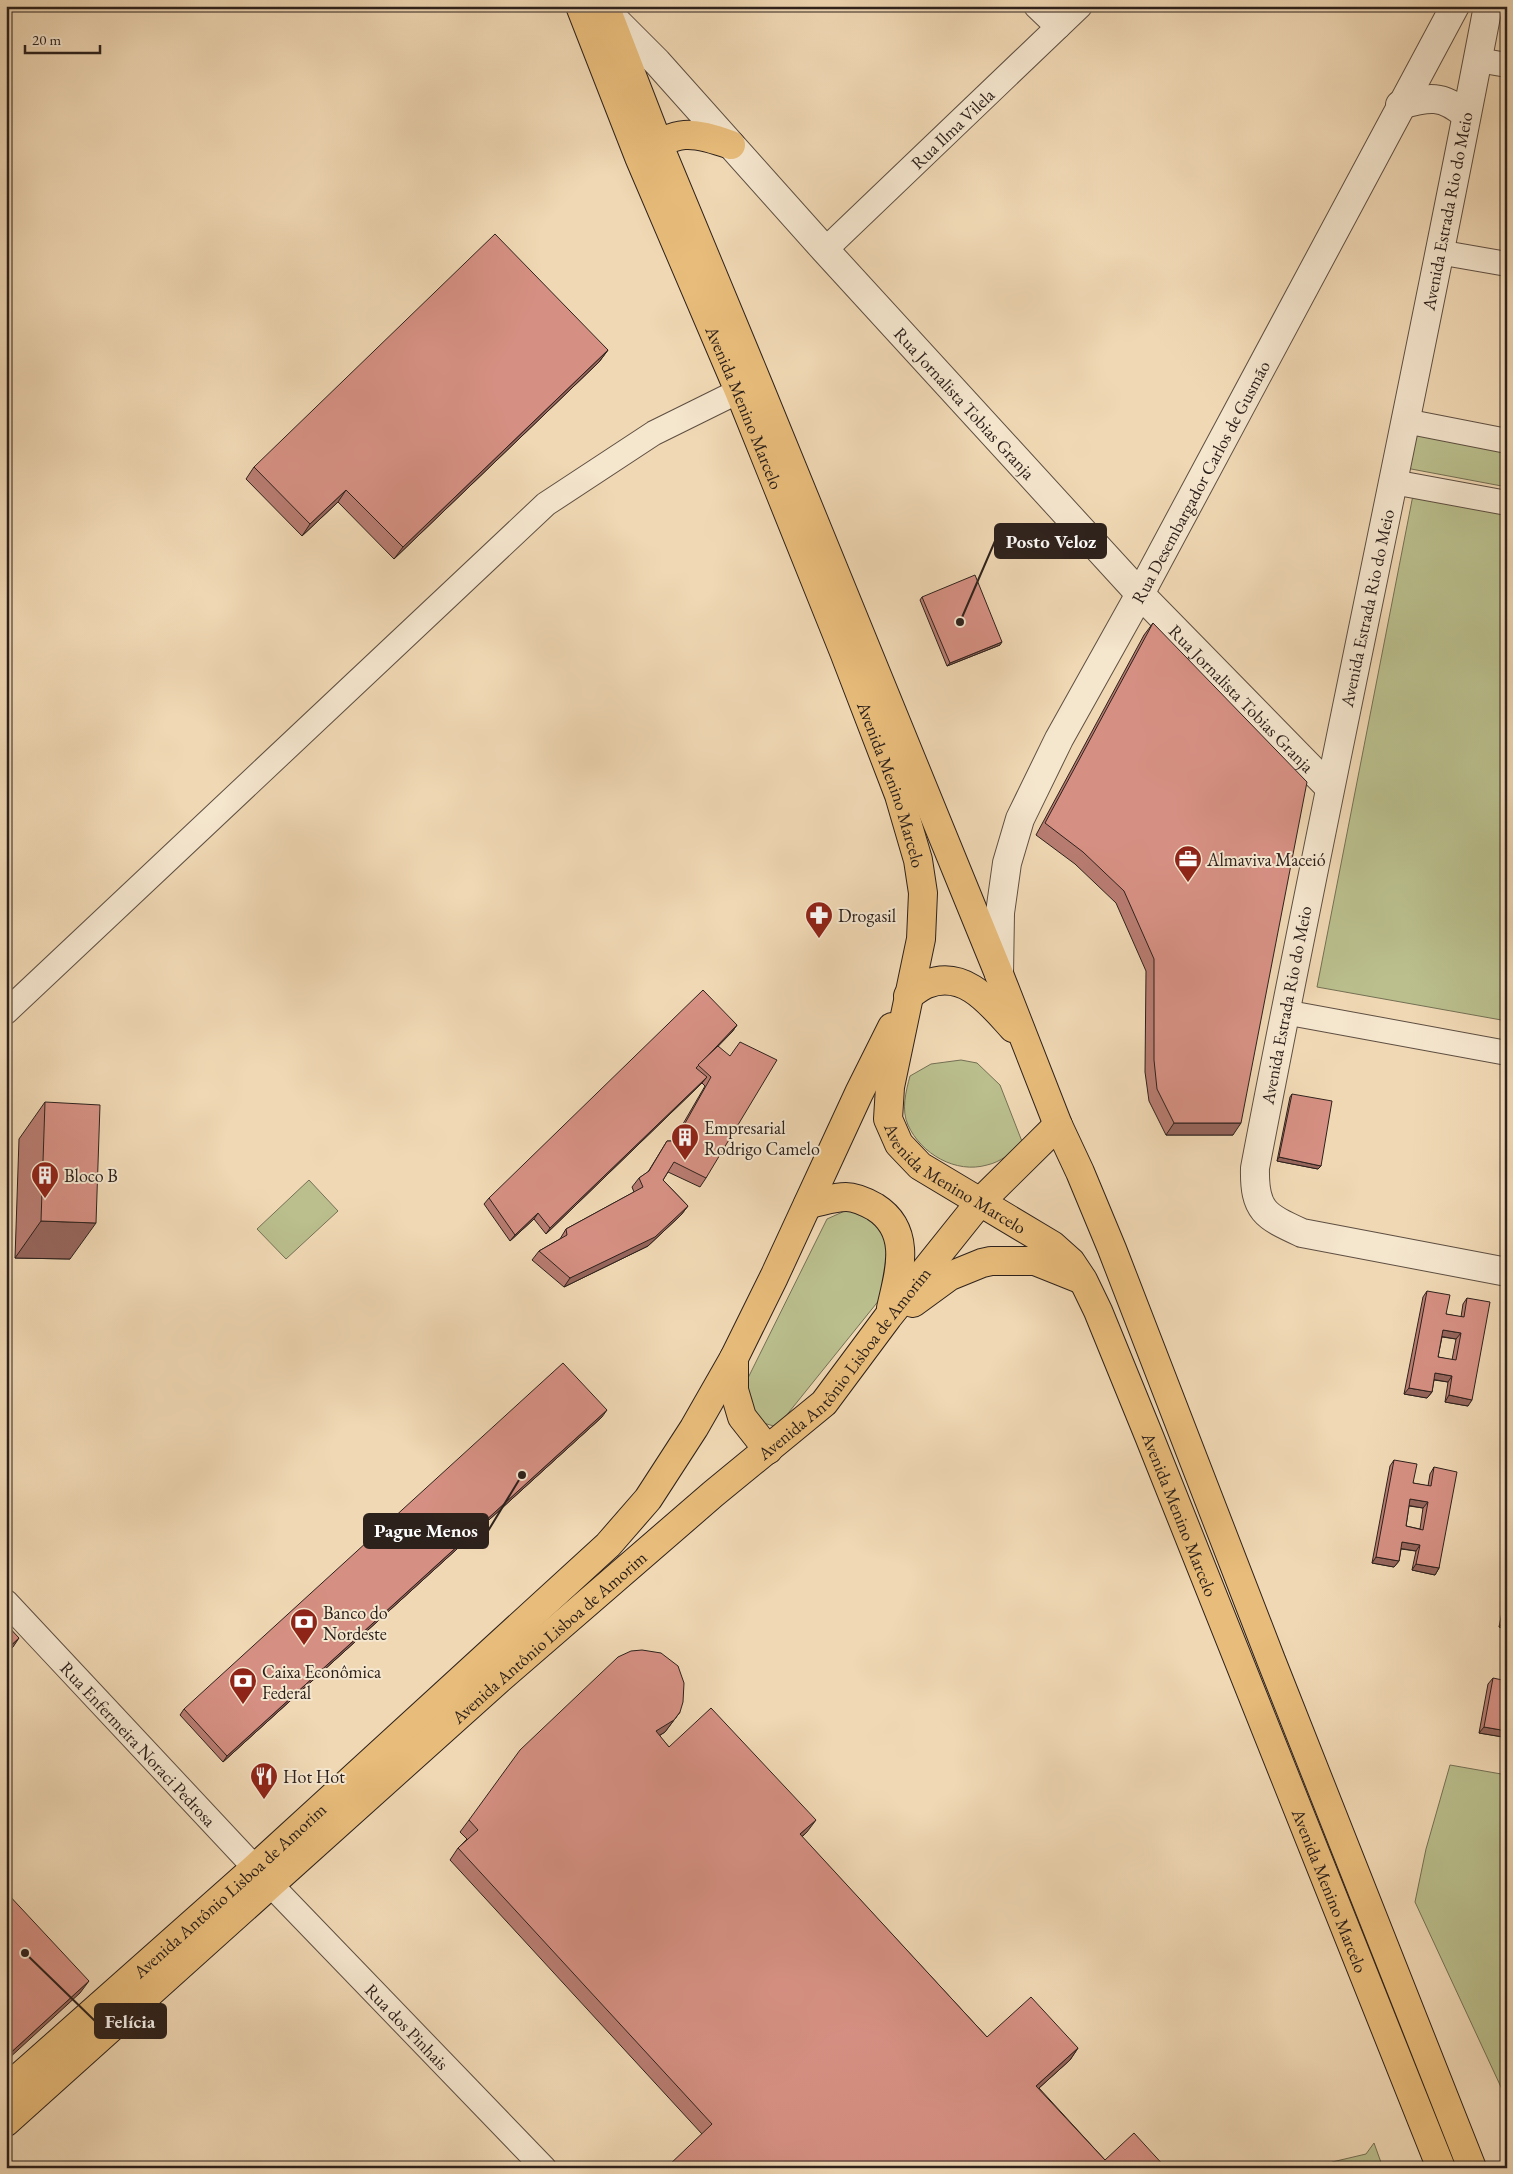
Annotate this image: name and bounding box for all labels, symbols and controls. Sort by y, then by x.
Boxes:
scale bar [25,22,100,54]
text: 20 m [32,30,61,49]
street label: Rua Ilma Vilela [905,82,1000,174]
street label: Avenida Estrada Rio do Meio [1416,110,1478,313]
street label: Avenida Menino Marcelo [701,321,789,493]
street label: Rua Jornalista Tobias Granja [889,322,1041,484]
street label: Rua Desembargador Carlos de Gusmão [1126,356,1275,607]
street label: Avenida Estrada Rio do Meio [1335,507,1399,710]
callout: Posto Veloz [995,524,1106,558]
text: Posto Veloz [1006,529,1096,554]
street label: Rua Jornalista Tobias Granja [1164,619,1320,778]
street label: Avenida Menino Marcelo [852,697,931,869]
office icon: Almaviva Maceió [1173,844,1203,883]
place label: Almaviva Maceió [1206,848,1326,871]
pharmacy icon: Drogasil [804,900,834,939]
place label: Drogasil [838,904,896,927]
street label: Avenida Estrada Rio do Meio [1255,904,1317,1107]
place label: Empresarial Rodrigo Camelo [704,1116,820,1160]
street label: Avenida Menino Marcelo [879,1118,1031,1239]
building icon: Empresarial Rodrigo Camelo [670,1122,700,1161]
building icon: Bloco B [30,1160,60,1199]
place label: Bloco B [64,1164,118,1187]
street label: Avenida Antônio Lisboa de Amorim [752,1262,935,1465]
street label: Avenida Menino Marcelo [1137,1428,1223,1600]
callout: Pague Menos [364,1514,488,1548]
text: Pague Menos [374,1518,478,1543]
street label: Avenida Antônio Lisboa de Amorim [446,1545,651,1729]
place label: Banco do Nordeste [323,1601,388,1645]
bank icon: Banco do Nordeste [289,1607,319,1646]
street label: Rua Enfermeira Noraci Pedrosa [56,1656,222,1832]
place label: Caixa Econômica Federal [262,1660,382,1704]
bank icon: Caixa Econômica Federal [228,1666,258,1705]
restaurant icon: Hot Hot [249,1761,279,1800]
place label: Hot Hot [283,1765,345,1788]
street label: Avenida Antônio Lisboa de Amorim [127,1798,331,1983]
street label: Avenida Menino Marcelo [1287,1804,1373,1976]
street label: Rua dos Pinhais [360,1978,454,2074]
callout: Felícia [95,2004,166,2038]
text: Felícia [105,2009,156,2034]

